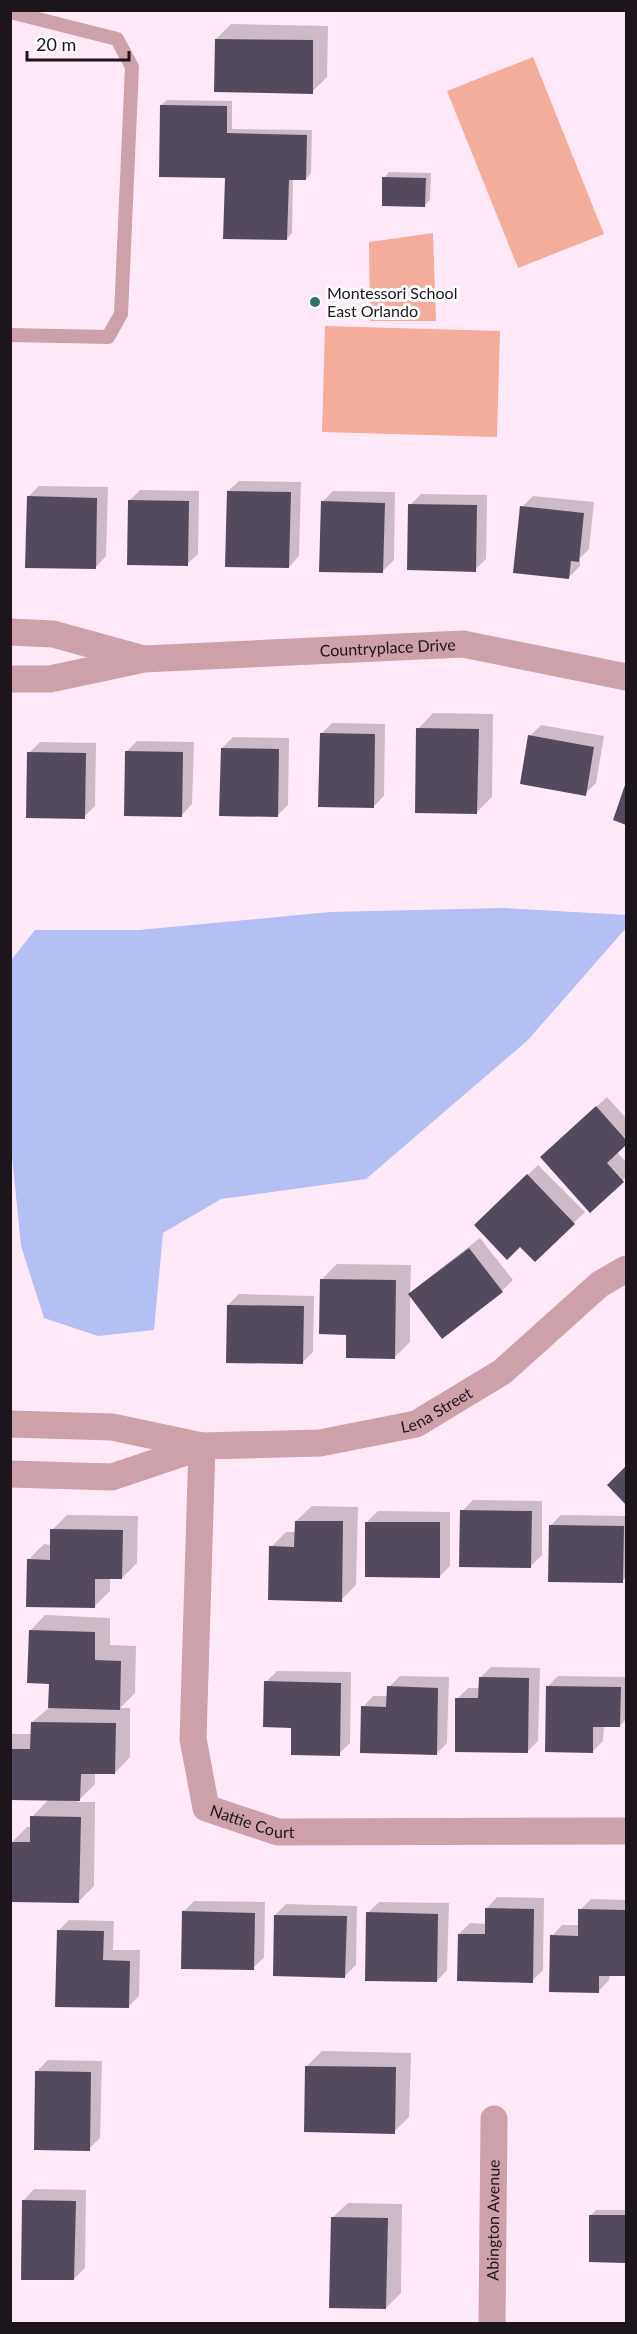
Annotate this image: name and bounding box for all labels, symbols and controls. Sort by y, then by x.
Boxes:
scale bar [27,24,129,62]
text: 20 m [36,33,76,55]
place label: Montessori School East Orlando [327,283,457,320]
marker: Montessori School East Orlando [308,295,322,309]
street label: Countryplace Drive [319,634,456,660]
street label: Lena Street [399,1382,475,1436]
street label: Nattie Court [208,1800,295,1841]
street label: Abington Avenue [482,2159,503,2281]

